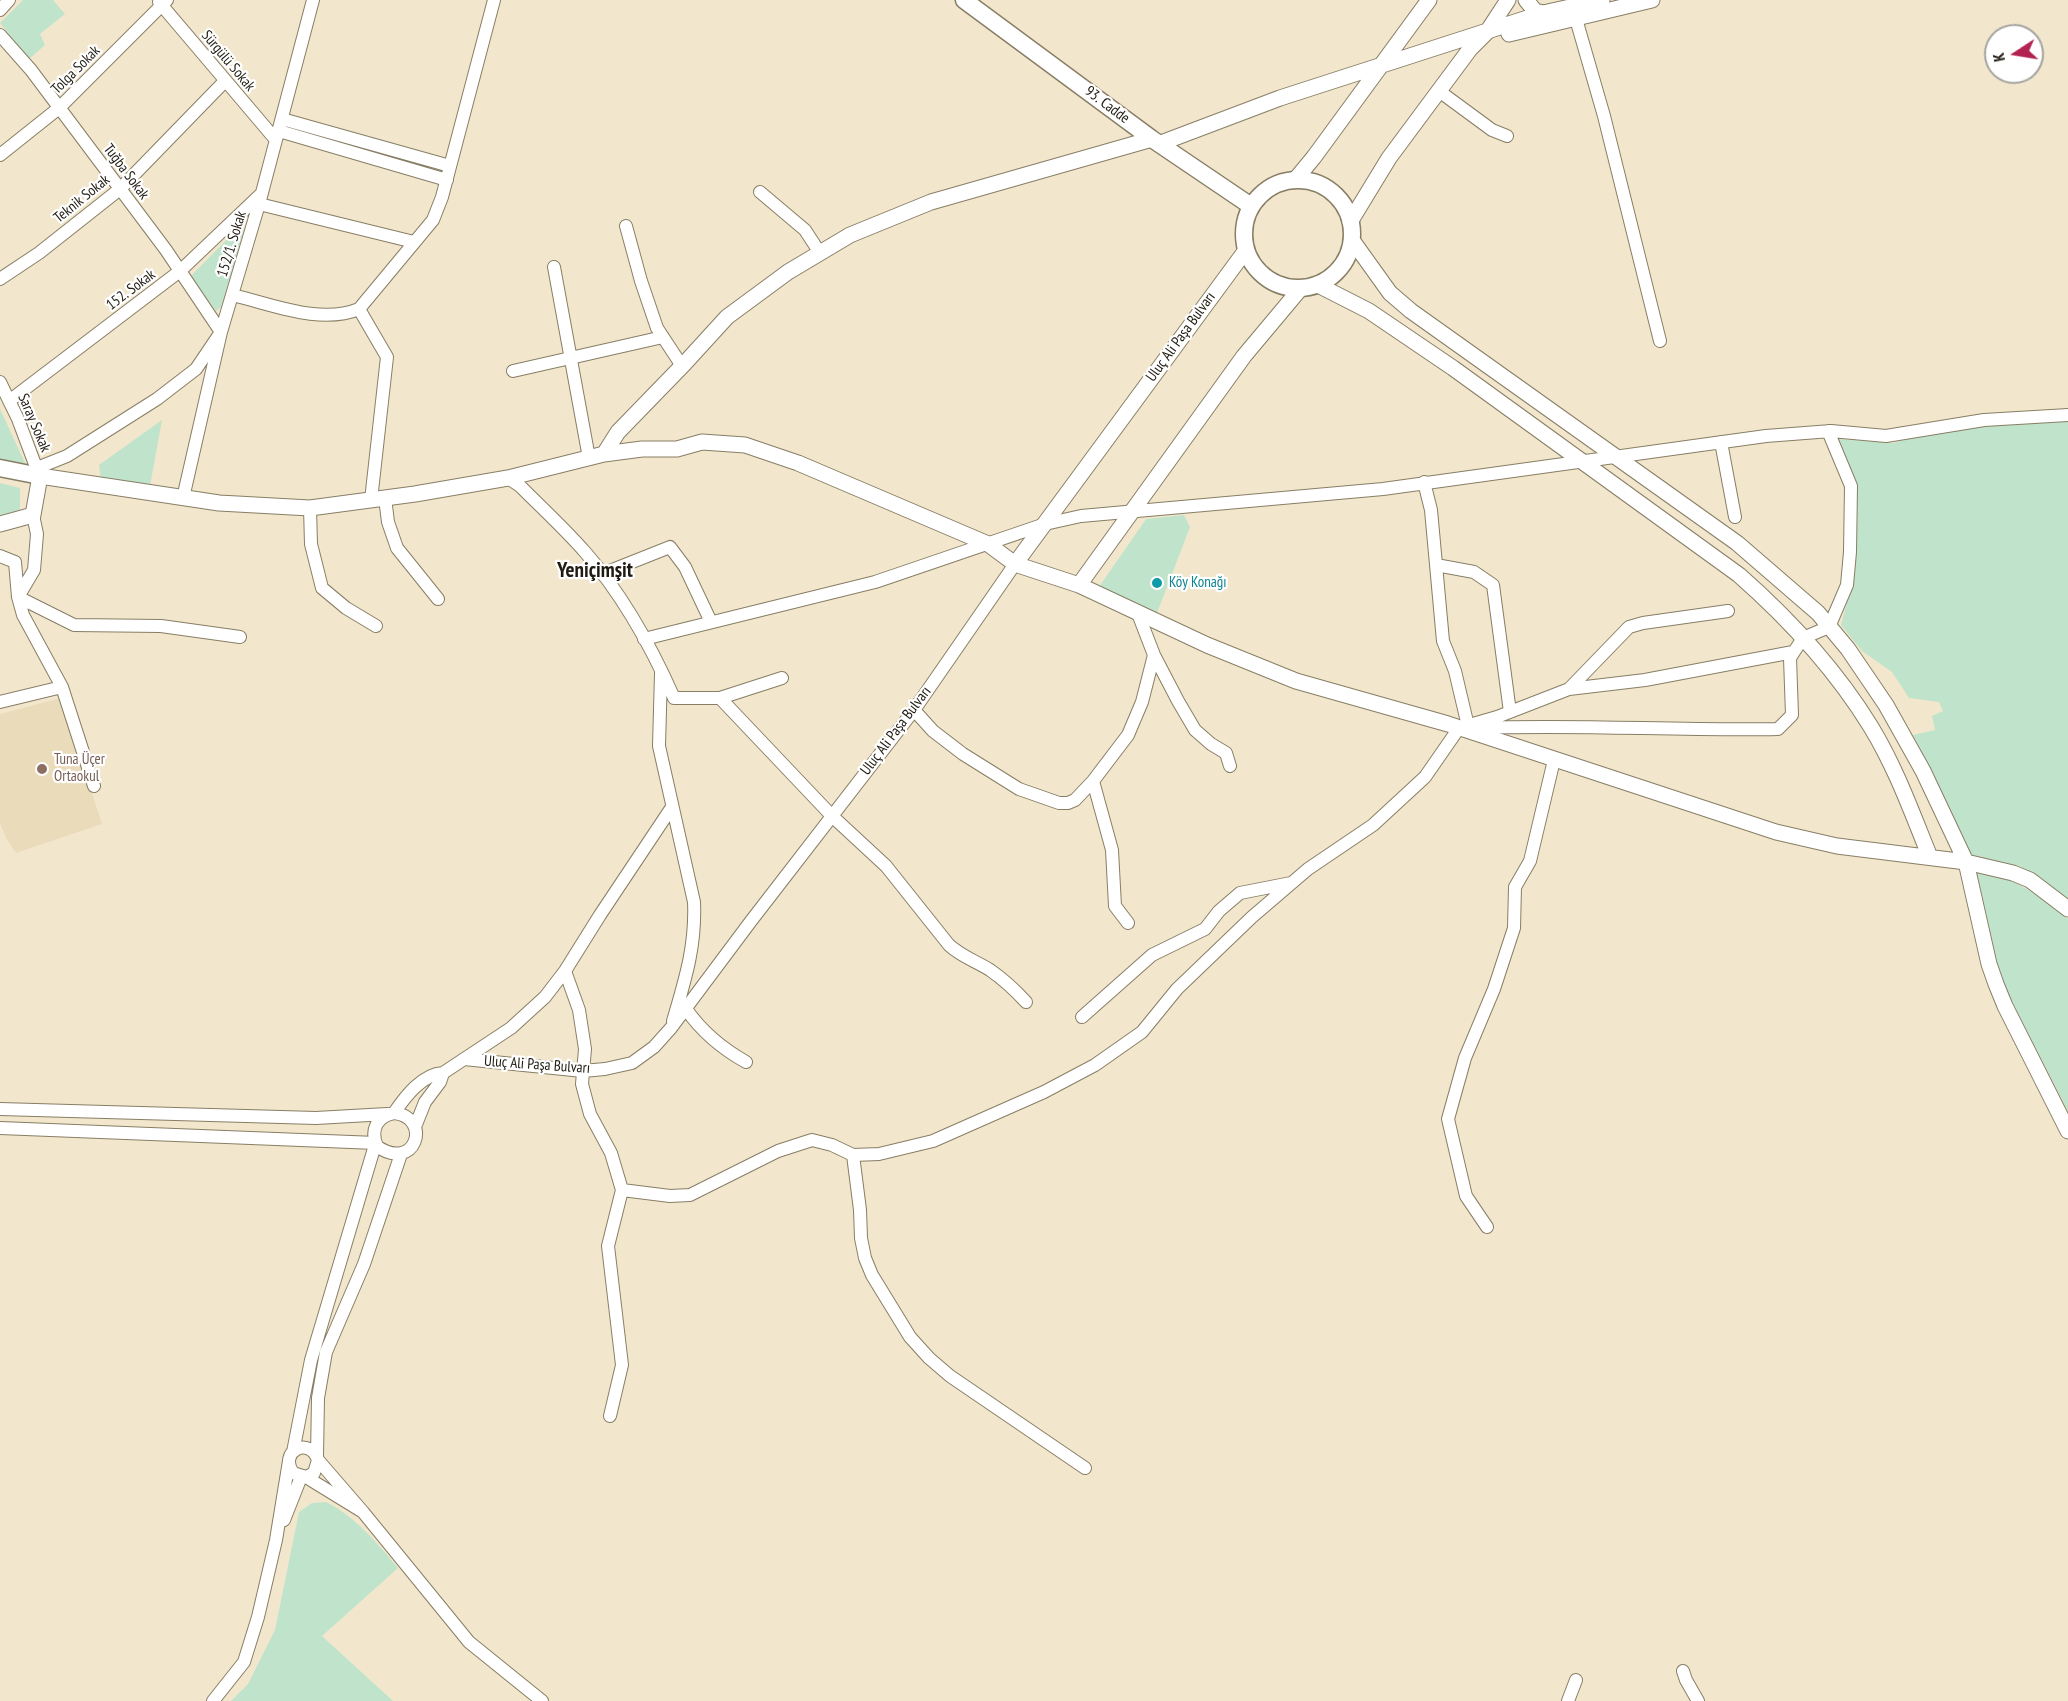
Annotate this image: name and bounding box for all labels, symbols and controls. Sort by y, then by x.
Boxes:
north arrow [1984,24,2044,84]
street label: Sürgülü Sokak [197,27,259,95]
street label: Tolga Sokak [48,42,104,98]
text: K [1988,51,2009,63]
street label: 93. Cadde [1081,82,1133,128]
street label: Tuğba Sokak [99,141,153,203]
street label: Teknik Sokak [50,171,114,227]
street label: 152/1. Sokak [213,209,251,279]
street label: 152. Sokak [103,266,159,314]
street label: Uluç Ali Paşa Bulvarı [1142,289,1220,385]
street label: Saray Sokak [14,391,54,455]
district label: Yeniçimşit [557,558,633,584]
place label: Köy Konağı [1169,574,1227,592]
marker: Köy Konağı [1150,576,1164,590]
street label: Uluç Ali Paşa Bulvarı [857,683,935,779]
place label: Tuna Üçer Ortaokul [54,751,105,786]
marker: Tuna Üçer Ortaokul [35,762,49,776]
street label: Uluç Ali Paşa Bulvarı [483,1052,591,1078]

